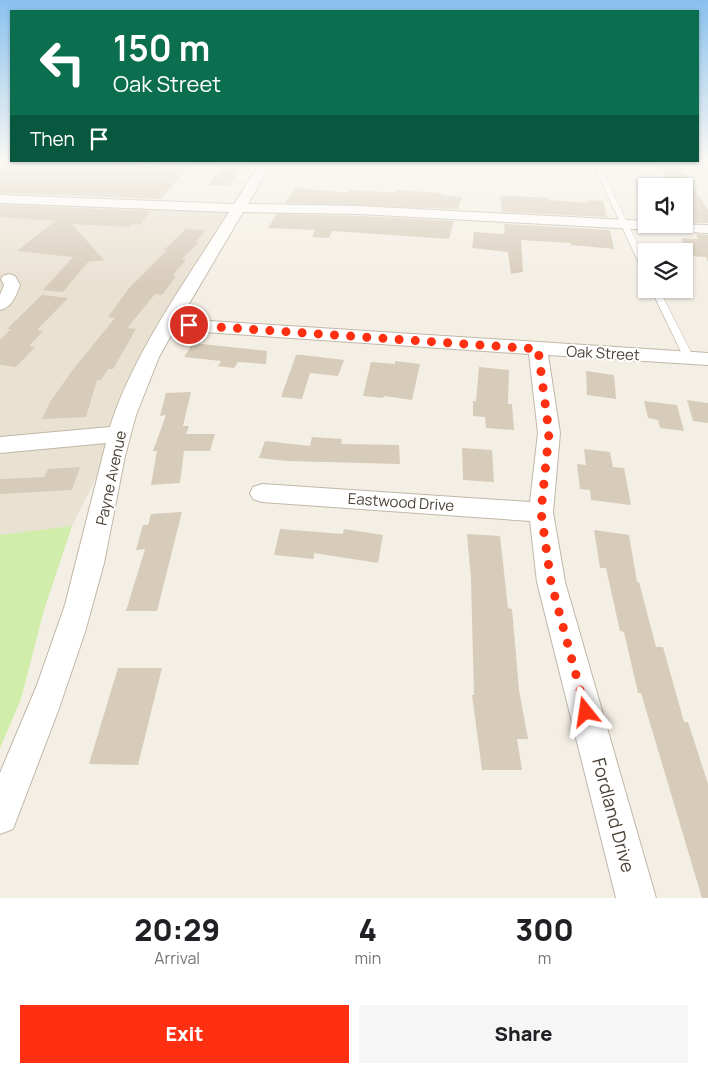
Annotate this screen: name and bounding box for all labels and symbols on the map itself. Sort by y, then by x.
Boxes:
pin [168,304,210,346]
street label: Oak Street [566,341,640,365]
street label: Payne Avenue [91,428,131,527]
street label: Eastwood Drive [347,488,455,516]
position arrow [559,685,611,737]
street label: Fordland Drive [587,755,641,875]

